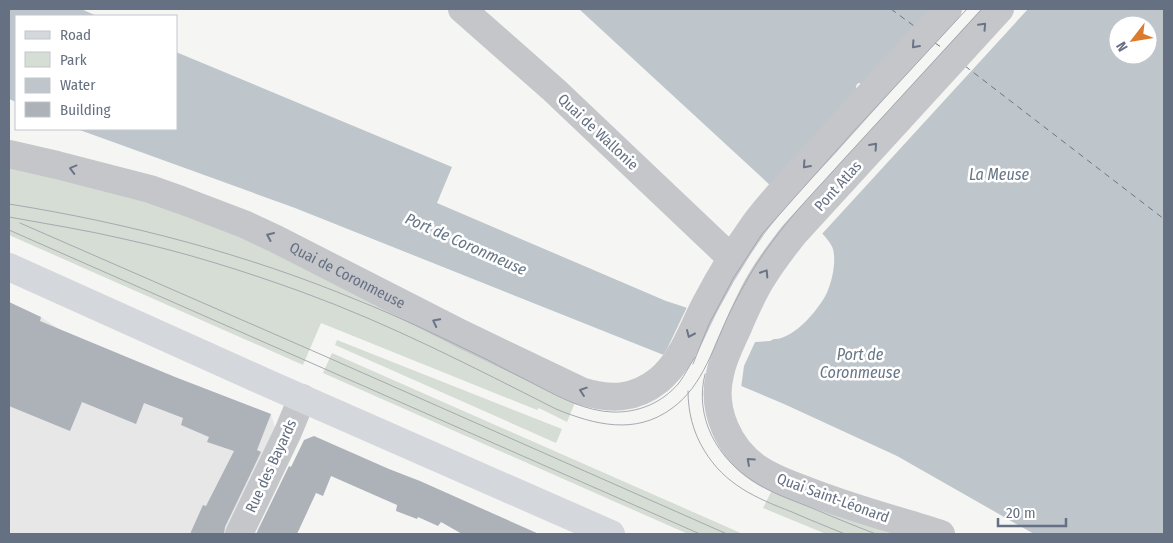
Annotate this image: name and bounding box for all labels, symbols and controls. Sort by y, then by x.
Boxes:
legend [15,15,178,130]
north arrow [1108,15,1158,65]
one-way arrow [978,23,987,32]
text: Road [60,26,91,44]
text: N [1113,38,1132,54]
one-way arrow [912,39,921,48]
text: Park [60,51,87,69]
text: Water [60,76,96,94]
street label: Quai de Wallonie [554,90,642,174]
text: Building [60,101,111,119]
one-way arrow [868,143,877,152]
street label: Pont Atlas [811,157,865,215]
one-way arrow [803,159,812,168]
one-way arrow [68,164,77,175]
water label: La Meuse [969,165,1030,184]
water label: Port de Coronmeuse [402,209,530,279]
one-way arrow [266,231,275,242]
street label: Quai de Coronmeuse [286,238,408,312]
one-way arrow [759,269,769,278]
one-way arrow [432,318,441,328]
one-way arrow [686,329,697,338]
water label: Port de Coronmeuse [820,345,901,382]
one-way arrow [579,387,588,397]
street label: Rue des Bayards [242,417,300,515]
one-way arrow [746,458,755,467]
street label: Quai Saint-Léonard [774,469,892,527]
scale bar [998,496,1066,528]
text: 20 m [1006,504,1036,522]

